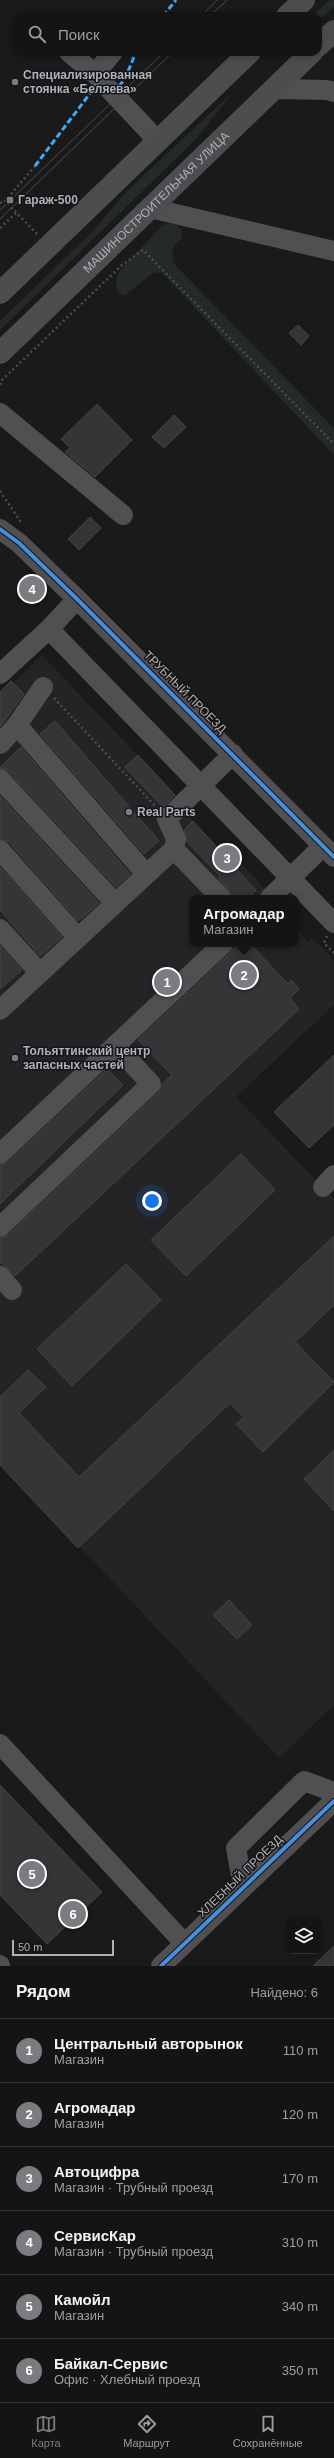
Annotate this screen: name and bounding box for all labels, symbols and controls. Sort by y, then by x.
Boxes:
search box [12,12,322,56]
icon: search [26,23,48,45]
text: Поиск [58,26,100,43]
place label: Специализированная стоянка «Беляева» [23,68,152,96]
marker: Специализированная стоянка «Беляева» [10,77,20,87]
street label: МАШИНОСТРОИТЕЛЬНАЯ УЛИЦА [80,129,232,276]
place label: Гараж-500 [18,193,78,207]
marker: Гараж-500 [5,195,15,205]
pin: 4 [19,574,45,604]
street label: ТРУБНЫЙ ПРОЕЗД [141,647,230,736]
place label: Real Parts [137,805,196,819]
marker: Real Parts [124,807,134,817]
pin: 3 [214,843,240,873]
popup [189,895,299,947]
text: Агромадар [203,905,285,922]
text: Магазин [203,922,253,937]
pin: 2 [231,960,257,990]
pin: 1 [154,967,180,997]
place label: Тольяттинский центр запасных частей [23,1044,150,1072]
marker: Тольяттинский центр запасных частей [10,1053,20,1063]
your location [142,1191,162,1211]
street label: ХЛЕБНЫЙ ПРОЕЗД [194,1831,285,1920]
pin: 5 [19,1859,45,1889]
pin: 6 [60,1899,86,1929]
map controls [286,1918,322,1954]
button: layers [286,1918,322,1954]
scale bar [12,1938,114,1957]
text: 50 m [18,1941,42,1953]
text: Рядом [16,1982,71,2001]
text: Найдено: 6 [250,1985,318,2000]
text: Центральный авторынок [54,2035,243,2052]
text: 1 [25,2043,33,2058]
text: 110 m [283,2043,318,2058]
text: Магазин [54,2052,104,2067]
text: Агромадар [54,2099,135,2116]
text: 2 [25,2107,33,2122]
text: 120 m [282,2107,318,2122]
text: Магазин [54,2116,104,2131]
text: Автоцифра [54,2163,139,2180]
text: 3 [25,2171,33,2186]
text: 170 m [282,2171,318,2186]
text: Магазин · Трубный проезд [54,2180,213,2195]
text: СервисКар [54,2227,136,2244]
text: 4 [25,2235,33,2250]
text: 310 m [282,2235,318,2250]
text: Магазин · Трубный проезд [54,2244,213,2259]
text: Камойл [54,2291,111,2308]
text: 5 [25,2299,33,2314]
text: 340 m [282,2299,318,2314]
text: Магазин [54,2308,104,2323]
text: Байкал-Сервис [54,2355,168,2372]
text: 6 [25,2363,33,2378]
text: 350 m [282,2363,318,2378]
text: Офис · Хлебный проезд [54,2372,200,2387]
tab: Карта [31,2413,61,2449]
tab: Маршрут [123,2413,170,2449]
tab: Сохранённые [233,2413,303,2449]

